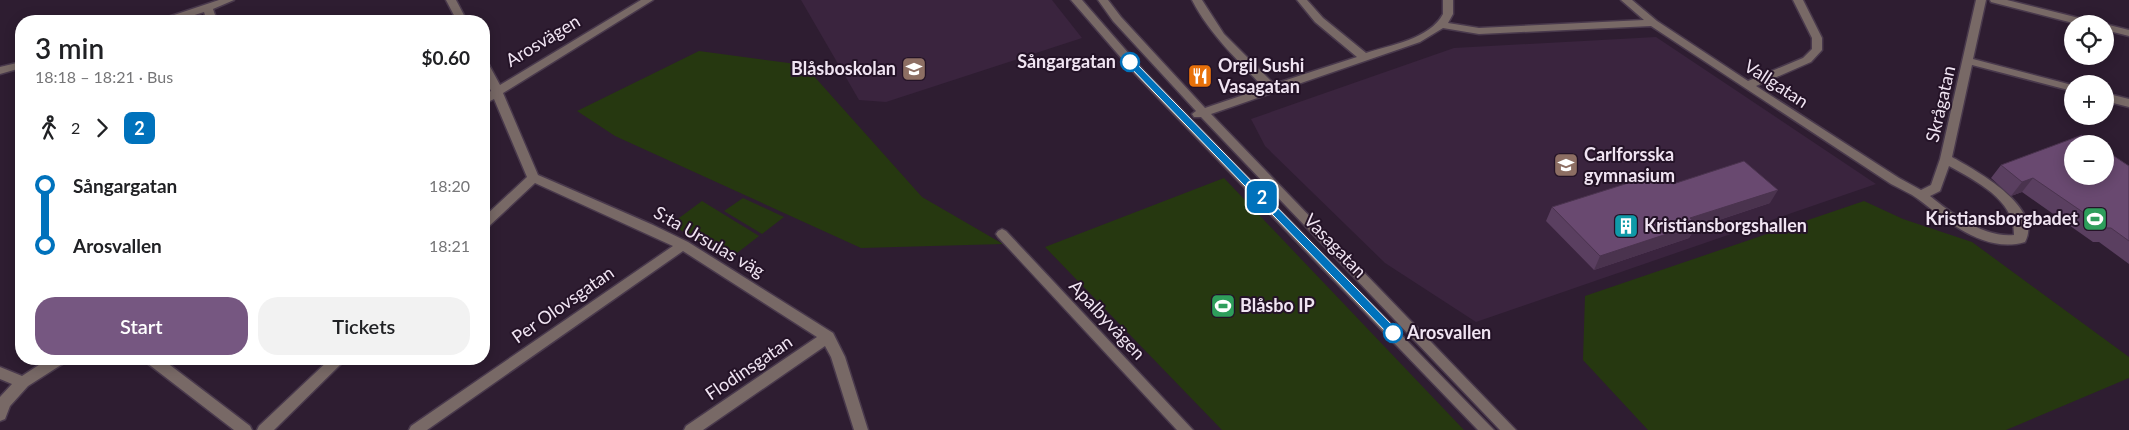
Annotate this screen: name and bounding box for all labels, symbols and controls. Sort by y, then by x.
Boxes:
street label: Arosvägen [501,9,584,71]
map controls [2064,15,2114,185]
button: locate [2064,15,2114,65]
text: 3 min [35,31,104,65]
text: $0.60 [421,46,470,69]
place label: Sångargatan [1017,50,1116,72]
marker: Sångargatan [1120,52,1140,72]
place label: Orgil Sushi Vasagatan [1217,54,1304,97]
street label: Vallgatan [1740,54,1813,112]
school or university icon: Blåsboskolan [901,56,927,82]
place label: Blåsboskolan [791,57,896,79]
restaurant icon: Orgil Sushi Vasagatan [1187,63,1213,89]
street label: Skrågatan [1921,63,1959,144]
text: 18:18 – 18:21 · Bus [35,67,173,86]
button: + [2064,75,2114,125]
icon: walk [35,114,63,142]
icon: forward [88,114,116,142]
text: 2 [134,117,145,139]
text: 2 [71,118,80,137]
button: − [2064,135,2114,185]
place label: Carlforsska gymnasium [1584,143,1675,186]
school or university icon: Carlforsska gymnasium [1553,152,1579,178]
text: Sångargatan [73,174,177,197]
text: 18:20 [429,176,470,195]
line badge: 2 [1246,181,1278,213]
text: 2 [1257,186,1267,208]
street label: S:ta Ursulas väg [650,201,769,282]
sports icon: Kristiansborgbadet [2082,206,2108,232]
place label: Kristiansborgbadet [1925,207,2078,229]
street label: Vasagatan [1300,209,1371,282]
building icon: Kristiansborgshallen [1613,213,1639,239]
place label: Kristiansborgshallen [1644,214,1807,236]
text: Arosvallen [73,234,162,257]
text: 18:21 [429,236,470,255]
street label: Per Olovsgatan [507,261,618,347]
street label: Apalbyvägen [1065,275,1150,364]
sports icon: Blåsbo IP [1210,293,1236,319]
place label: Blåsbo IP [1240,294,1315,316]
button: Start [35,297,248,355]
button: Tickets [258,297,470,355]
place label: Arosvallen [1406,321,1491,343]
marker: Arosvallen [1383,323,1403,343]
street label: Flodinsgatan [701,330,796,404]

